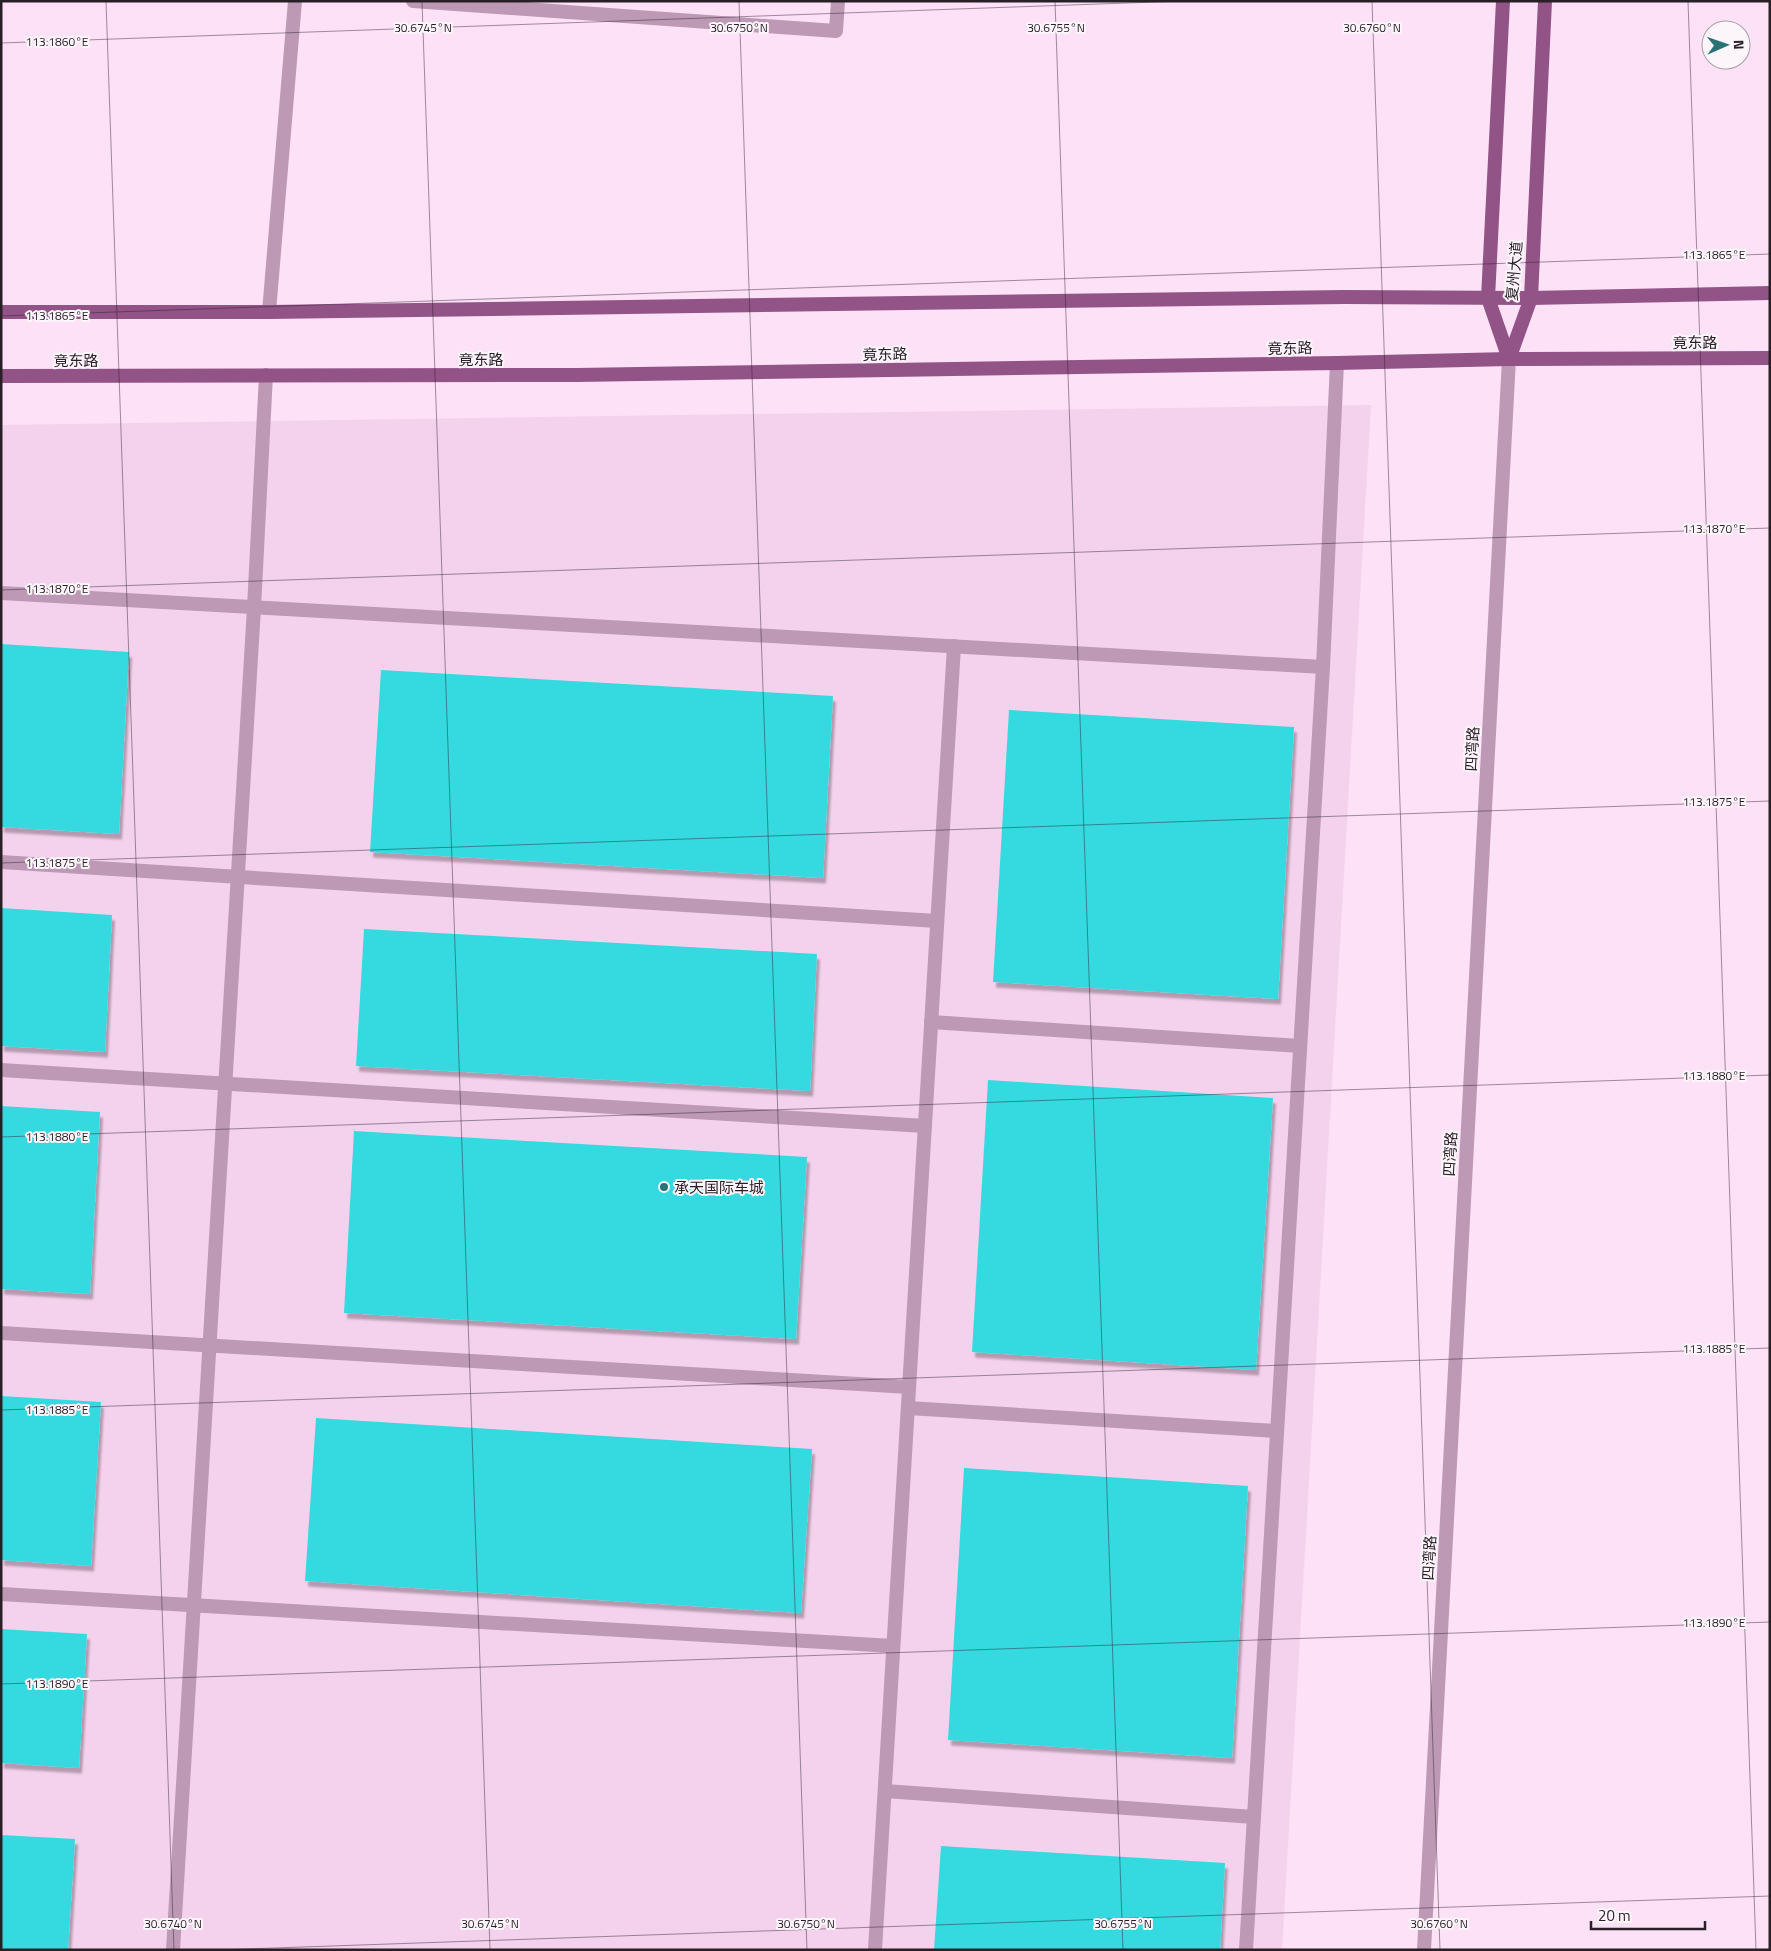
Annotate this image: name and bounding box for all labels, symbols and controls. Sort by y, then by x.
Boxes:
text: 30.6745°N [394,18,452,37]
text: 30.6750°N [710,18,768,37]
text: 30.6755°N [1027,18,1085,37]
text: 30.6760°N [1343,18,1401,37]
north arrow [1701,20,1751,70]
text: 113.1860°E [26,32,89,51]
text: N [1729,39,1750,50]
street label: 复州大道 [1500,240,1528,302]
text: 113.1865°E [1683,245,1746,264]
text: 113.1865°E [26,306,89,325]
street label: 竟东路 [1672,331,1718,354]
street label: 竟东路 [1267,336,1313,360]
street label: 竟东路 [862,342,908,366]
street label: 竟东路 [458,348,504,371]
street label: 竟东路 [53,349,99,372]
text: 113.1870°E [1683,519,1746,538]
text: 113.1870°E [26,579,89,598]
street label: 四湾路 [1459,726,1485,772]
text: 113.1875°E [1683,792,1746,811]
text: 113.1875°E [26,853,89,872]
text: 113.1880°E [1683,1066,1746,1085]
text: 113.1880°E [26,1127,89,1146]
street label: 四湾路 [1437,1131,1463,1177]
place label: 承天国际车城 [674,1176,764,1199]
marker: 承天国际车城 [658,1181,670,1193]
text: 113.1885°E [1683,1339,1746,1358]
text: 113.1885°E [26,1400,89,1419]
street label: 四湾路 [1416,1535,1442,1581]
text: 113.1890°E [1683,1613,1746,1632]
text: 113.1890°E [26,1674,89,1693]
scale bar [1591,1898,1705,1930]
text: 20 m [1598,1904,1631,1927]
text: 30.6740°N [144,1914,202,1933]
text: 30.6745°N [461,1914,519,1933]
text: 30.6750°N [777,1914,835,1933]
text: 30.6755°N [1094,1914,1152,1933]
text: 30.6760°N [1410,1914,1468,1933]

